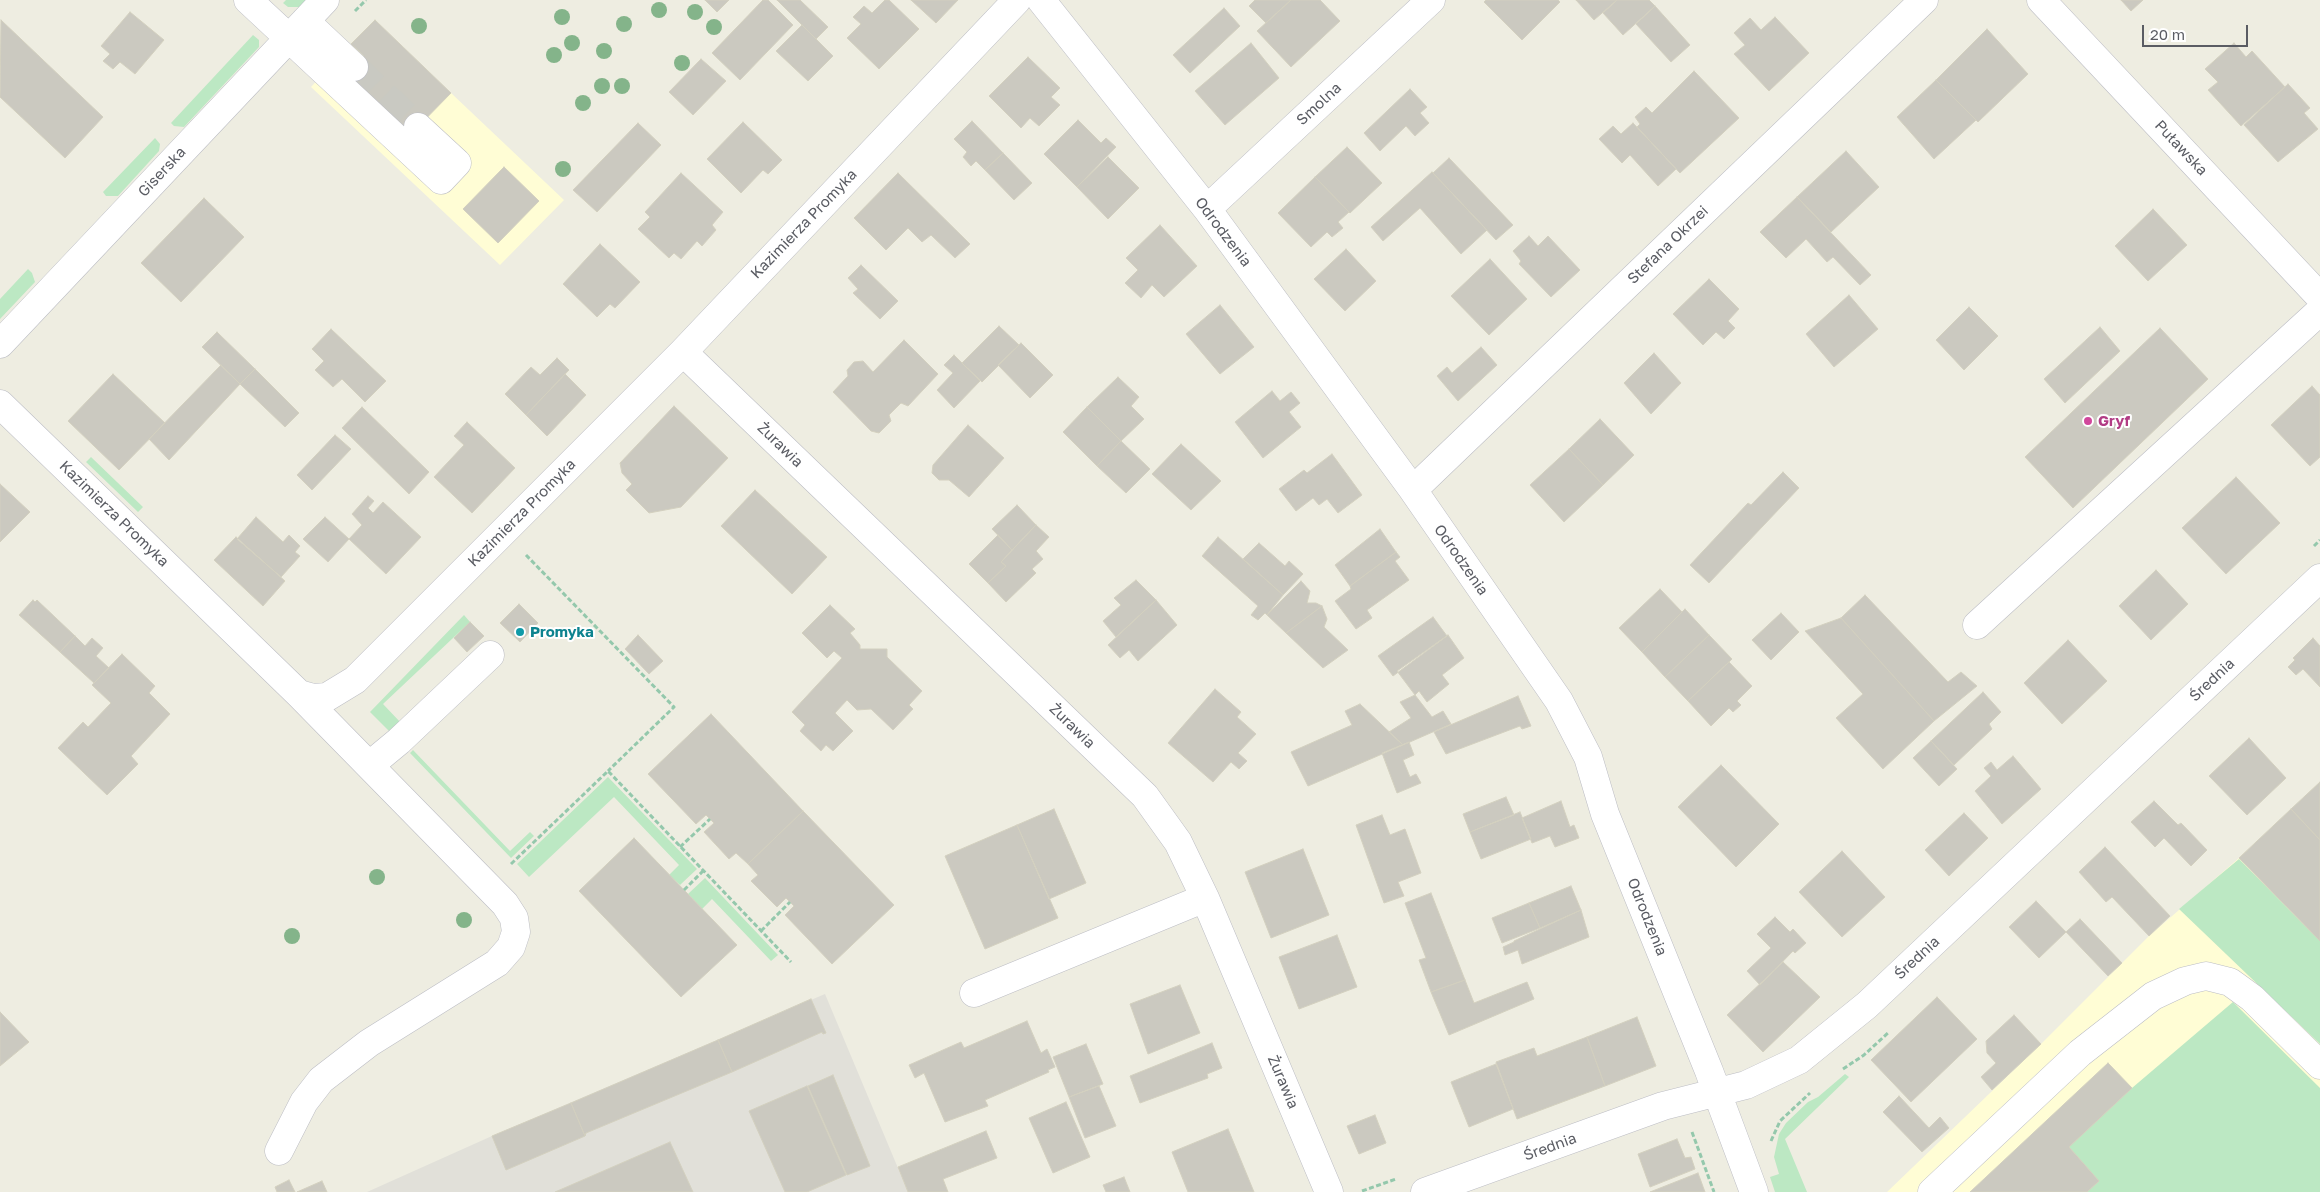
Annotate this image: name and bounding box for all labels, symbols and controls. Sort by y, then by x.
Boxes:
scale bar [2145,15,2251,47]
text: 20 m [2150,25,2185,43]
street label: Smolna [1293,79,1345,129]
street label: Puławska [2151,117,2211,179]
street label: Giserska [134,143,190,201]
street label: Kazimierza Promyka [747,166,861,282]
street label: Odrodzenia [1191,194,1255,270]
street label: Stefana Okrzei [1624,202,1712,288]
place label: Gryf [2098,412,2130,430]
marker: Gryf [2082,415,2094,427]
street label: Żurawia [753,419,807,471]
street label: Kazimierza Promyka [464,455,580,571]
street label: Kazimierza Promyka [56,457,172,571]
street label: Odrodzenia [1430,521,1492,599]
place label: Promyka [530,623,594,641]
marker: Promyka [514,626,526,638]
street label: Średnia [2186,655,2238,705]
street label: Żurawia [1045,700,1099,752]
street label: Odrodzenia [1623,875,1671,959]
street label: Średnia [1891,933,1943,983]
street label: Żurawia [1264,1053,1302,1111]
street label: Średnia [1521,1129,1579,1165]

